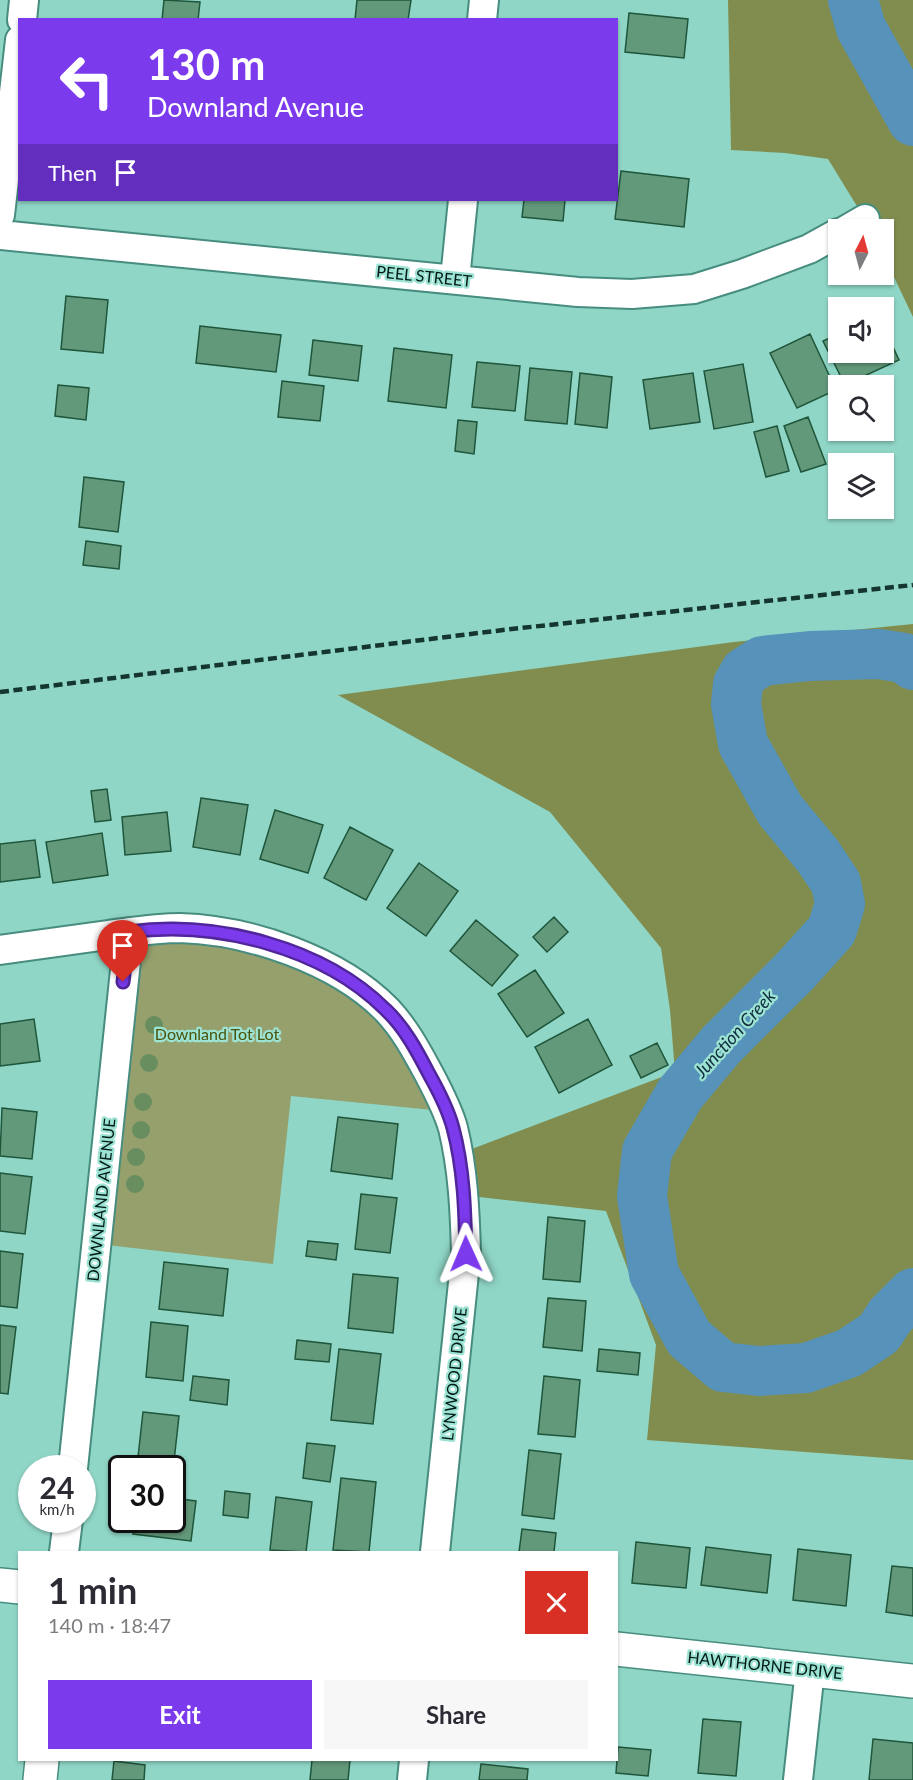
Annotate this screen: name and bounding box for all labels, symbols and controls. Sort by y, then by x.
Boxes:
text: 130 m [147,39,265,89]
icon: left [48,42,126,120]
text: Downland Avenue [147,90,364,123]
icon: arrive [109,156,142,189]
text: Then [48,159,97,186]
north arrow [828,219,894,285]
map controls [828,219,894,519]
street label: PEEL STREET [375,261,473,290]
button: sound [828,297,894,363]
button: search [828,375,894,441]
button: layers [828,453,894,519]
pin [97,920,148,982]
icon: arrive [106,929,139,962]
water label: Junction Creek [688,985,780,1082]
park label: Downland Tot Lot [155,1024,279,1043]
street label: DOWNLAND AVENUE [82,1117,119,1282]
position arrow [434,1222,498,1286]
street label: LYNWOOD DRIVE [437,1306,470,1442]
speed limit sign: 30 [108,1455,186,1533]
text: 24 [40,1469,74,1505]
text: km/h [39,1500,75,1518]
text: 1 min [48,1568,137,1612]
button: close [525,1571,588,1634]
text: 140 m · 18:47 [48,1613,171,1637]
street label: HAWTHORNE DRIVE [687,1647,843,1682]
button: Exit [48,1680,312,1749]
button: Share [324,1680,588,1749]

